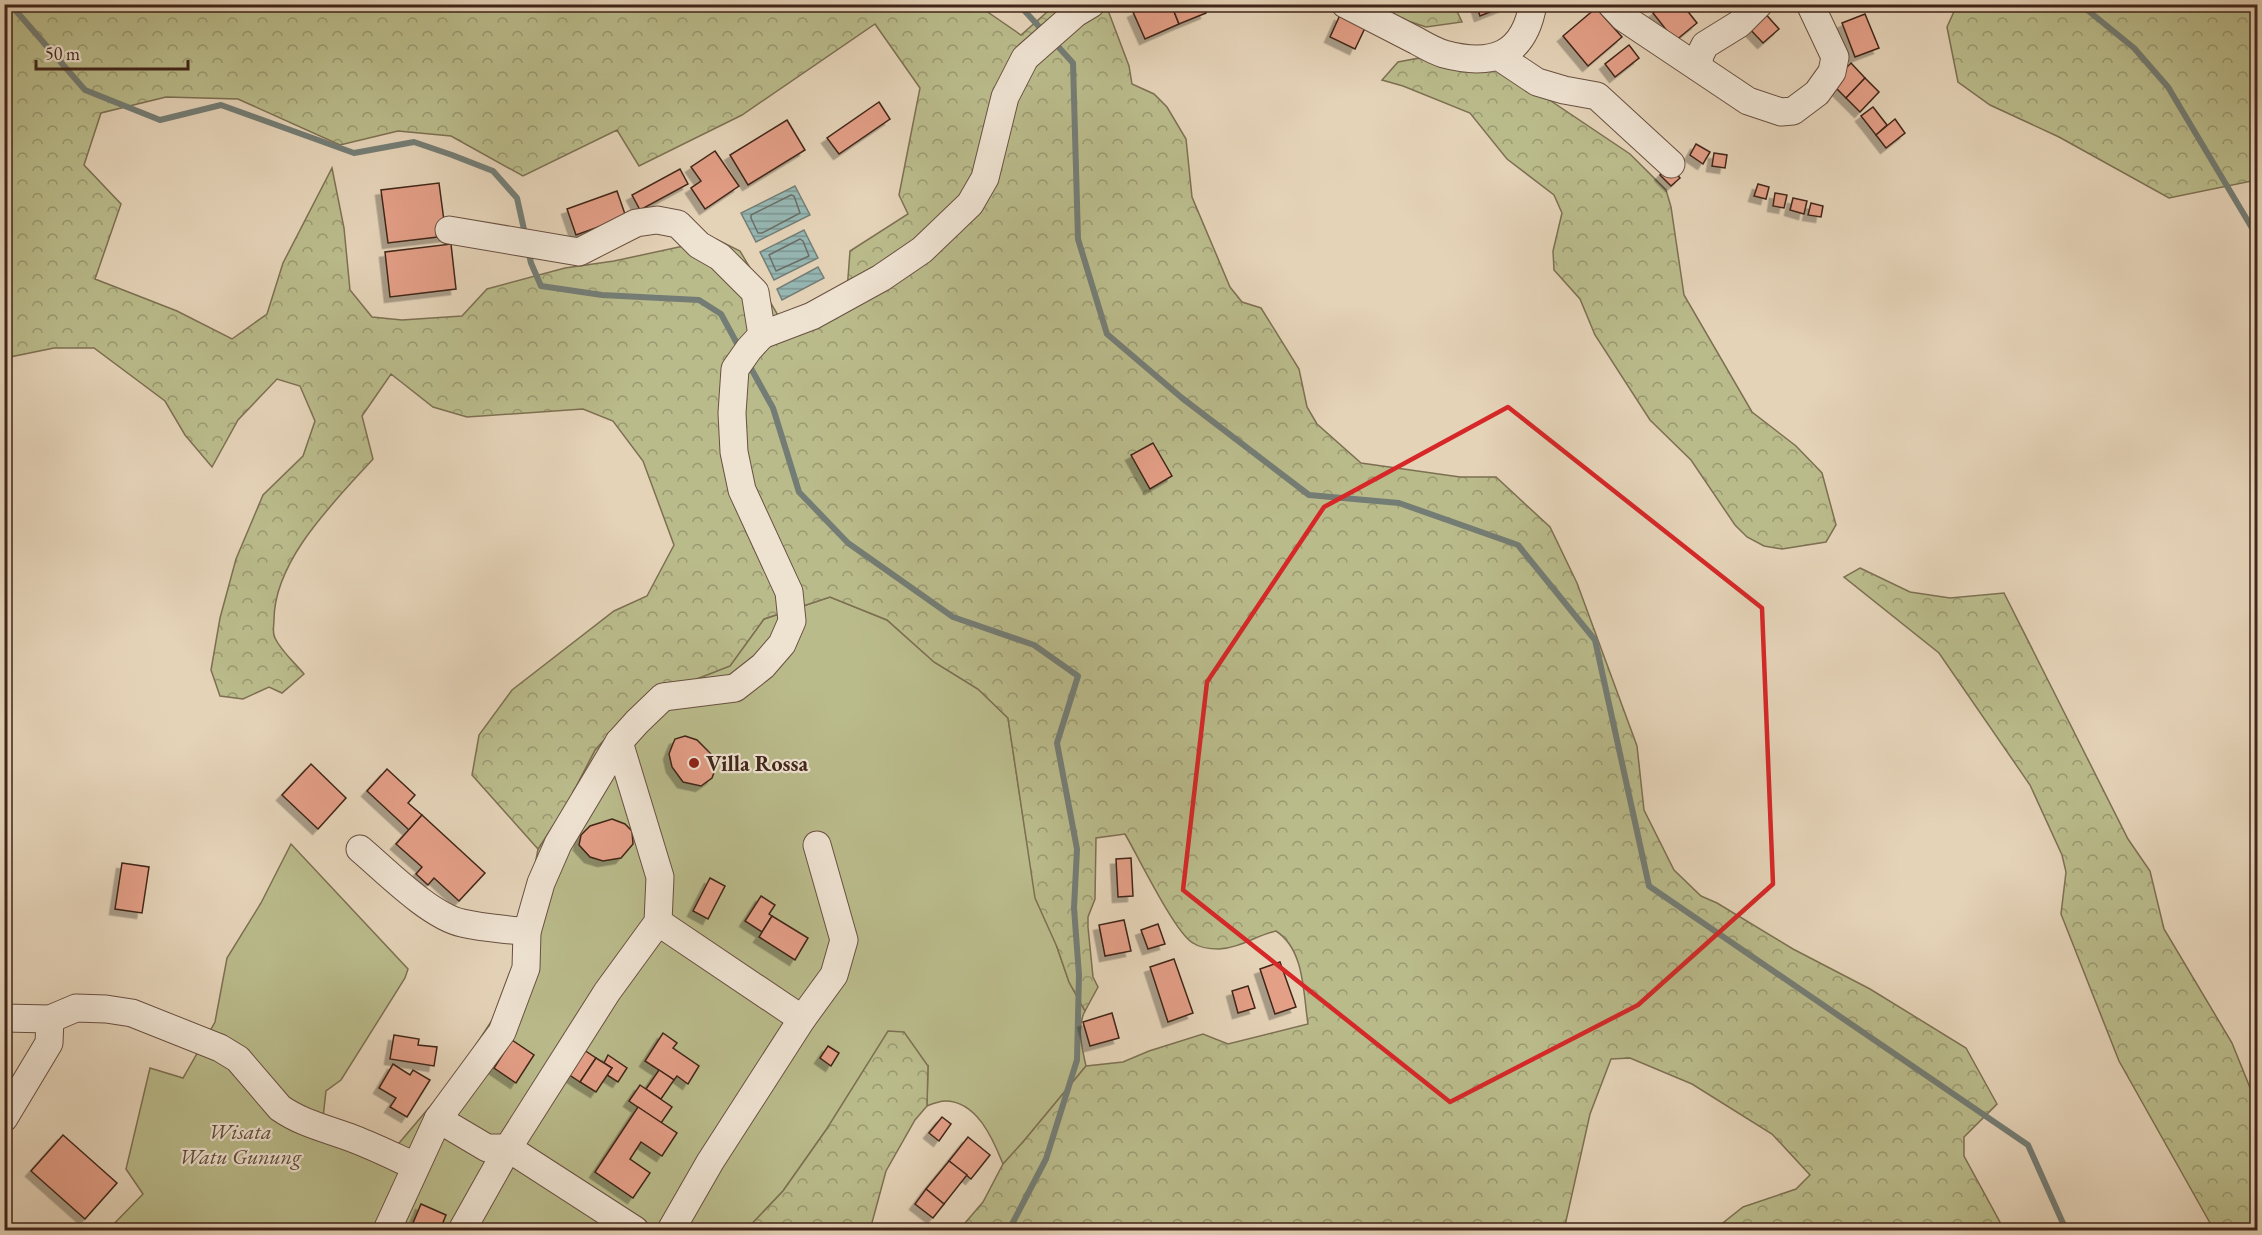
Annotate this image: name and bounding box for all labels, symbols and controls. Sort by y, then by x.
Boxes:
scale bar [36,33,188,71]
text: 50 m [45,42,80,65]
place label: Villa Rossa [706,749,808,778]
marker: Villa Rossa [687,756,701,770]
park label: Wisata Watu Gunung [179,1117,302,1171]

